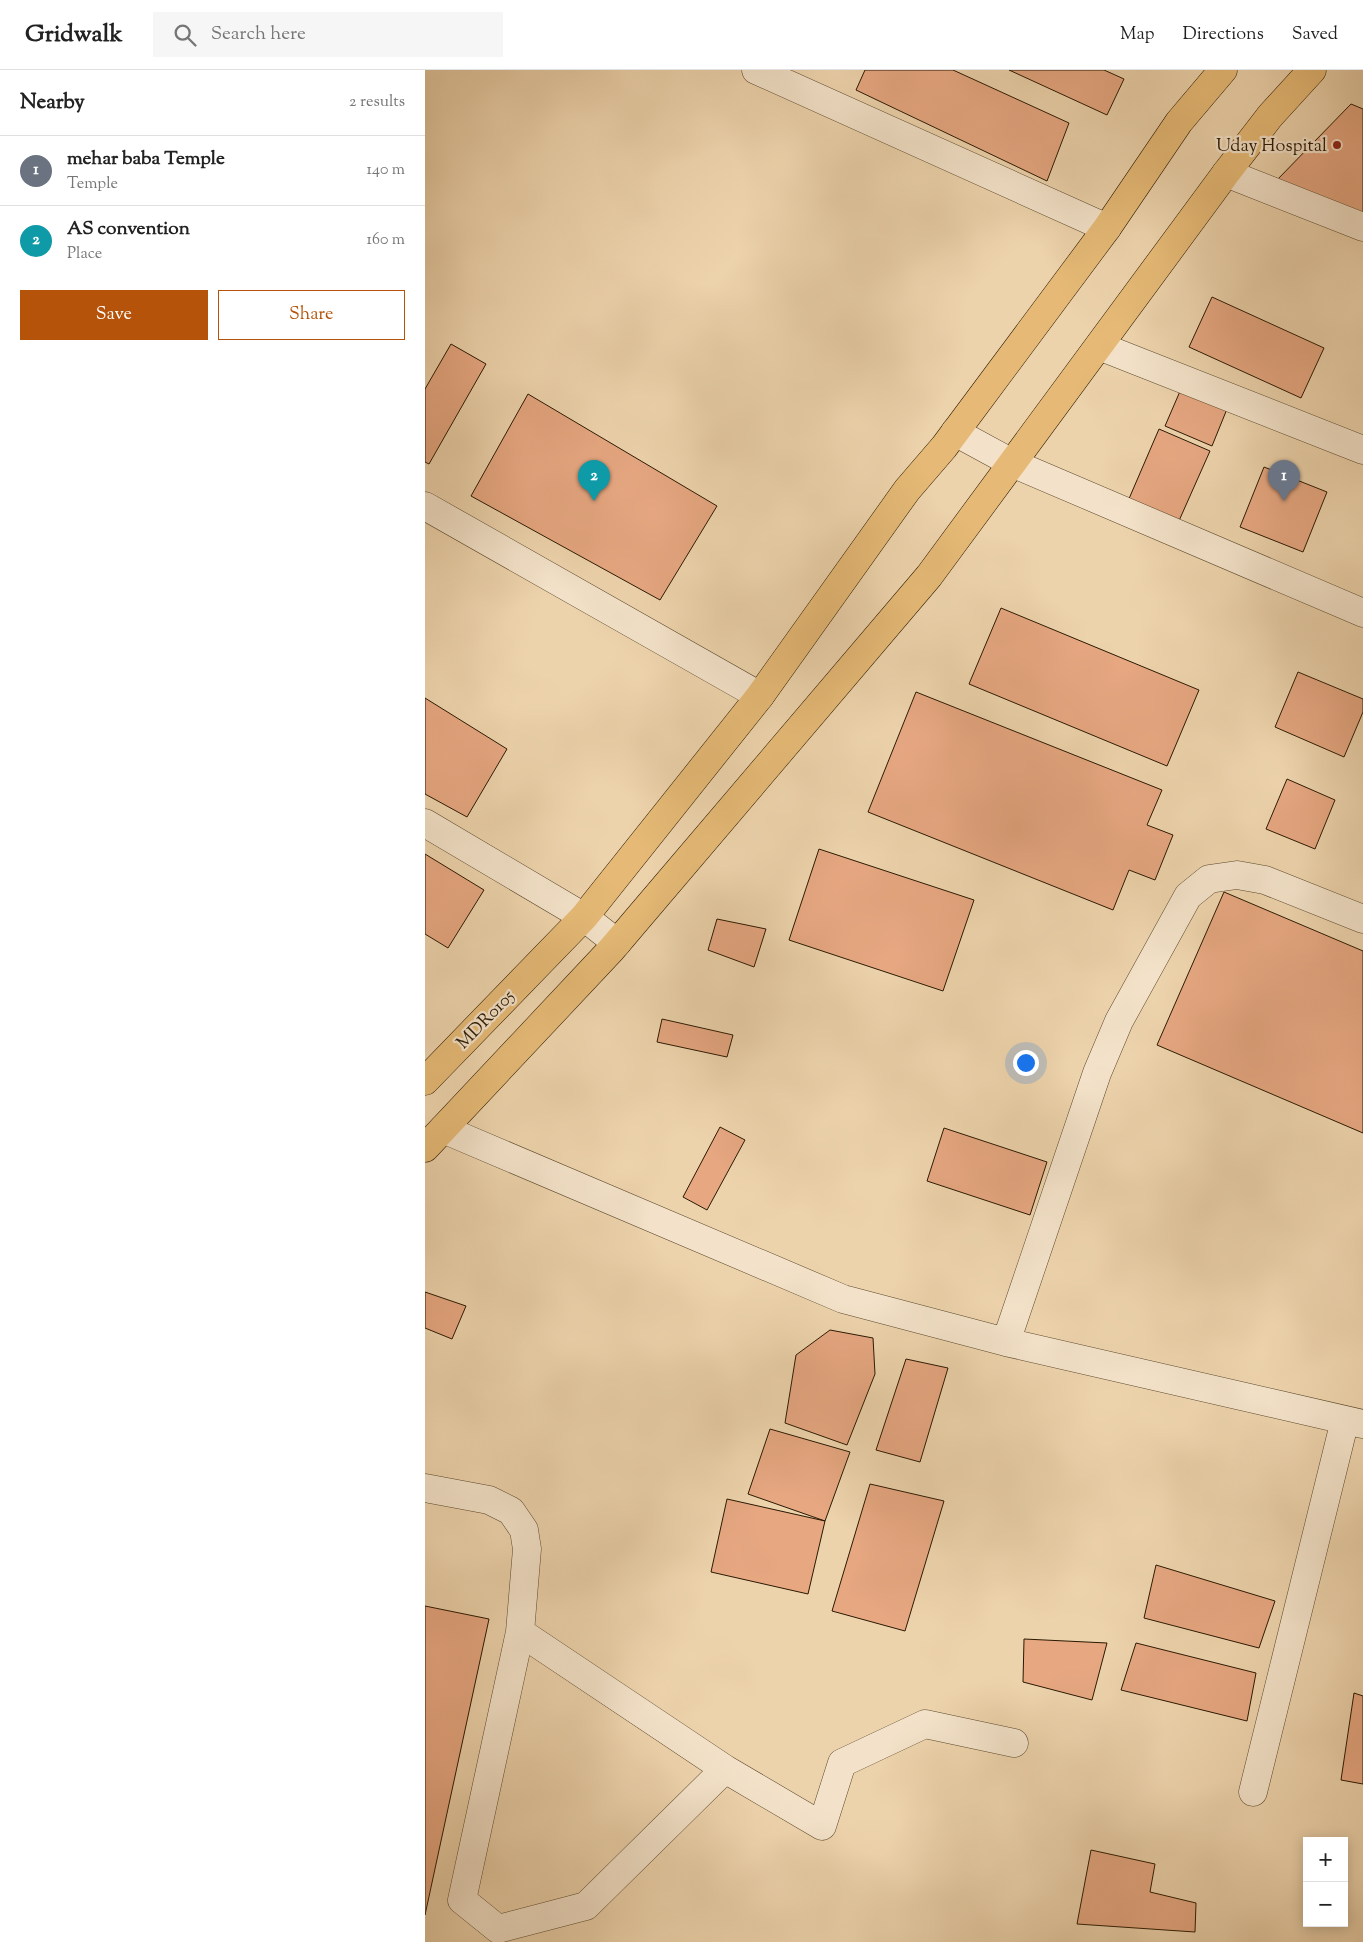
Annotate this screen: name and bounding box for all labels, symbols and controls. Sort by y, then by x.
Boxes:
search box [153,12,503,57]
text: Gridwalk [25,18,123,52]
icon: search [171,21,199,49]
text: Search here [211,21,306,48]
text: Map [1120,22,1155,48]
text: Directions [1183,22,1264,48]
text: Saved [1292,22,1338,48]
text: Nearby [20,88,85,118]
text: 2 results [349,91,405,114]
place label: Uday Hospital [1216,134,1327,160]
marker: Uday Hospital [1331,139,1343,151]
text: mehar baba Temple [67,146,225,173]
text: 1 [33,159,39,182]
text: 140 m [367,159,405,182]
text: Temple [67,173,118,196]
text: AS convention [67,216,190,243]
text: 2 [32,229,40,252]
text: 160 m [367,229,405,252]
text: Place [67,243,102,266]
button: Save [20,290,208,340]
button: Share [218,290,405,340]
pin: 2 [578,460,610,501]
pin: 1 [1268,460,1300,501]
street label: MDR0105 [451,985,522,1056]
your location [1013,1050,1039,1076]
map controls [1303,1837,1348,1927]
button: + [1303,1837,1348,1882]
button: − [1303,1882,1348,1927]

